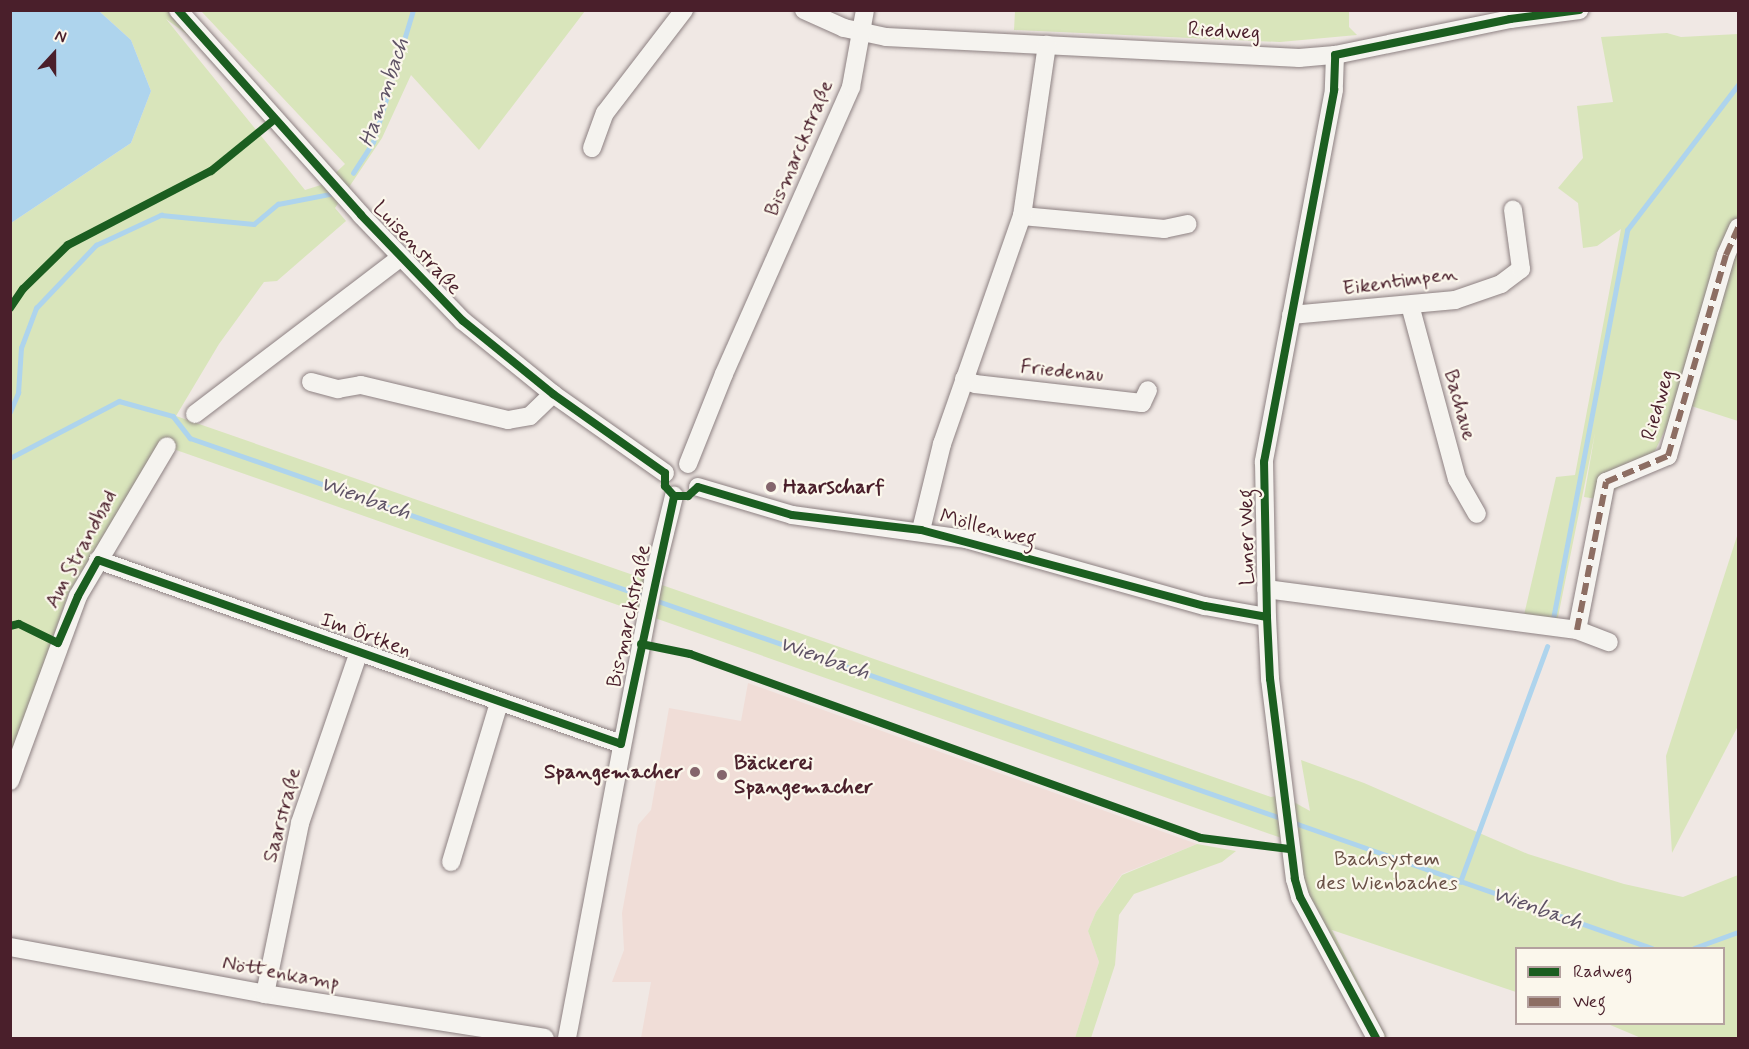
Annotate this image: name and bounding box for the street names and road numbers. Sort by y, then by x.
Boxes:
street label: Riedweg [1187,17,1261,45]
street label: Bismarckstraße [759,76,839,220]
street label: Luisenstraße [367,196,467,300]
street label: Eikentimpen [1341,260,1459,302]
street label: Friedenau [1019,354,1105,388]
street label: Bachaue [1438,367,1482,443]
street label: Riedweg [1636,367,1680,443]
street label: Am Strandbad [40,486,122,612]
street label: Luner Weg [1234,488,1260,586]
street label: Möllenweg [937,504,1039,552]
street label: Bismarckstraße [602,542,656,690]
street label: Im Örtken [317,607,415,663]
street label: Saarstraße [257,765,307,865]
street label: Nöttenkamp [220,950,342,996]

